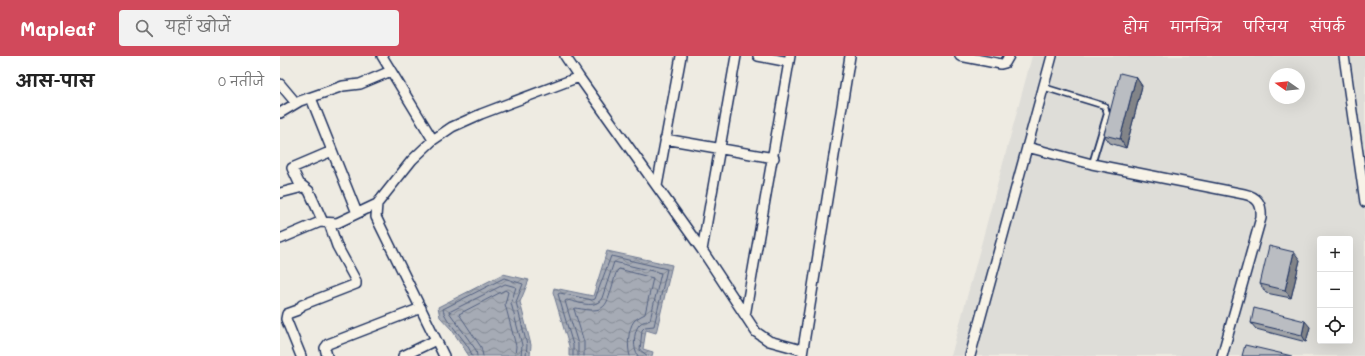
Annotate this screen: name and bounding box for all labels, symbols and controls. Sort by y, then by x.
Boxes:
search box [119,10,399,46]
text: Mapleaf [20,16,95,41]
text: यहाँ खोजें [165,16,231,36]
icon: search [133,17,155,39]
text: होम [1124,17,1148,36]
text: मानचित्र [1170,17,1222,36]
text: परिचय [1244,17,1288,36]
text: संपर्क [1310,17,1345,36]
north arrow [1269,68,1305,104]
text: आस-पास [16,69,94,91]
text: 0 नतीजे [218,72,264,89]
map controls [1317,236,1353,344]
button: + [1317,236,1353,272]
button: − [1317,272,1353,308]
button: locate [1317,308,1353,344]

